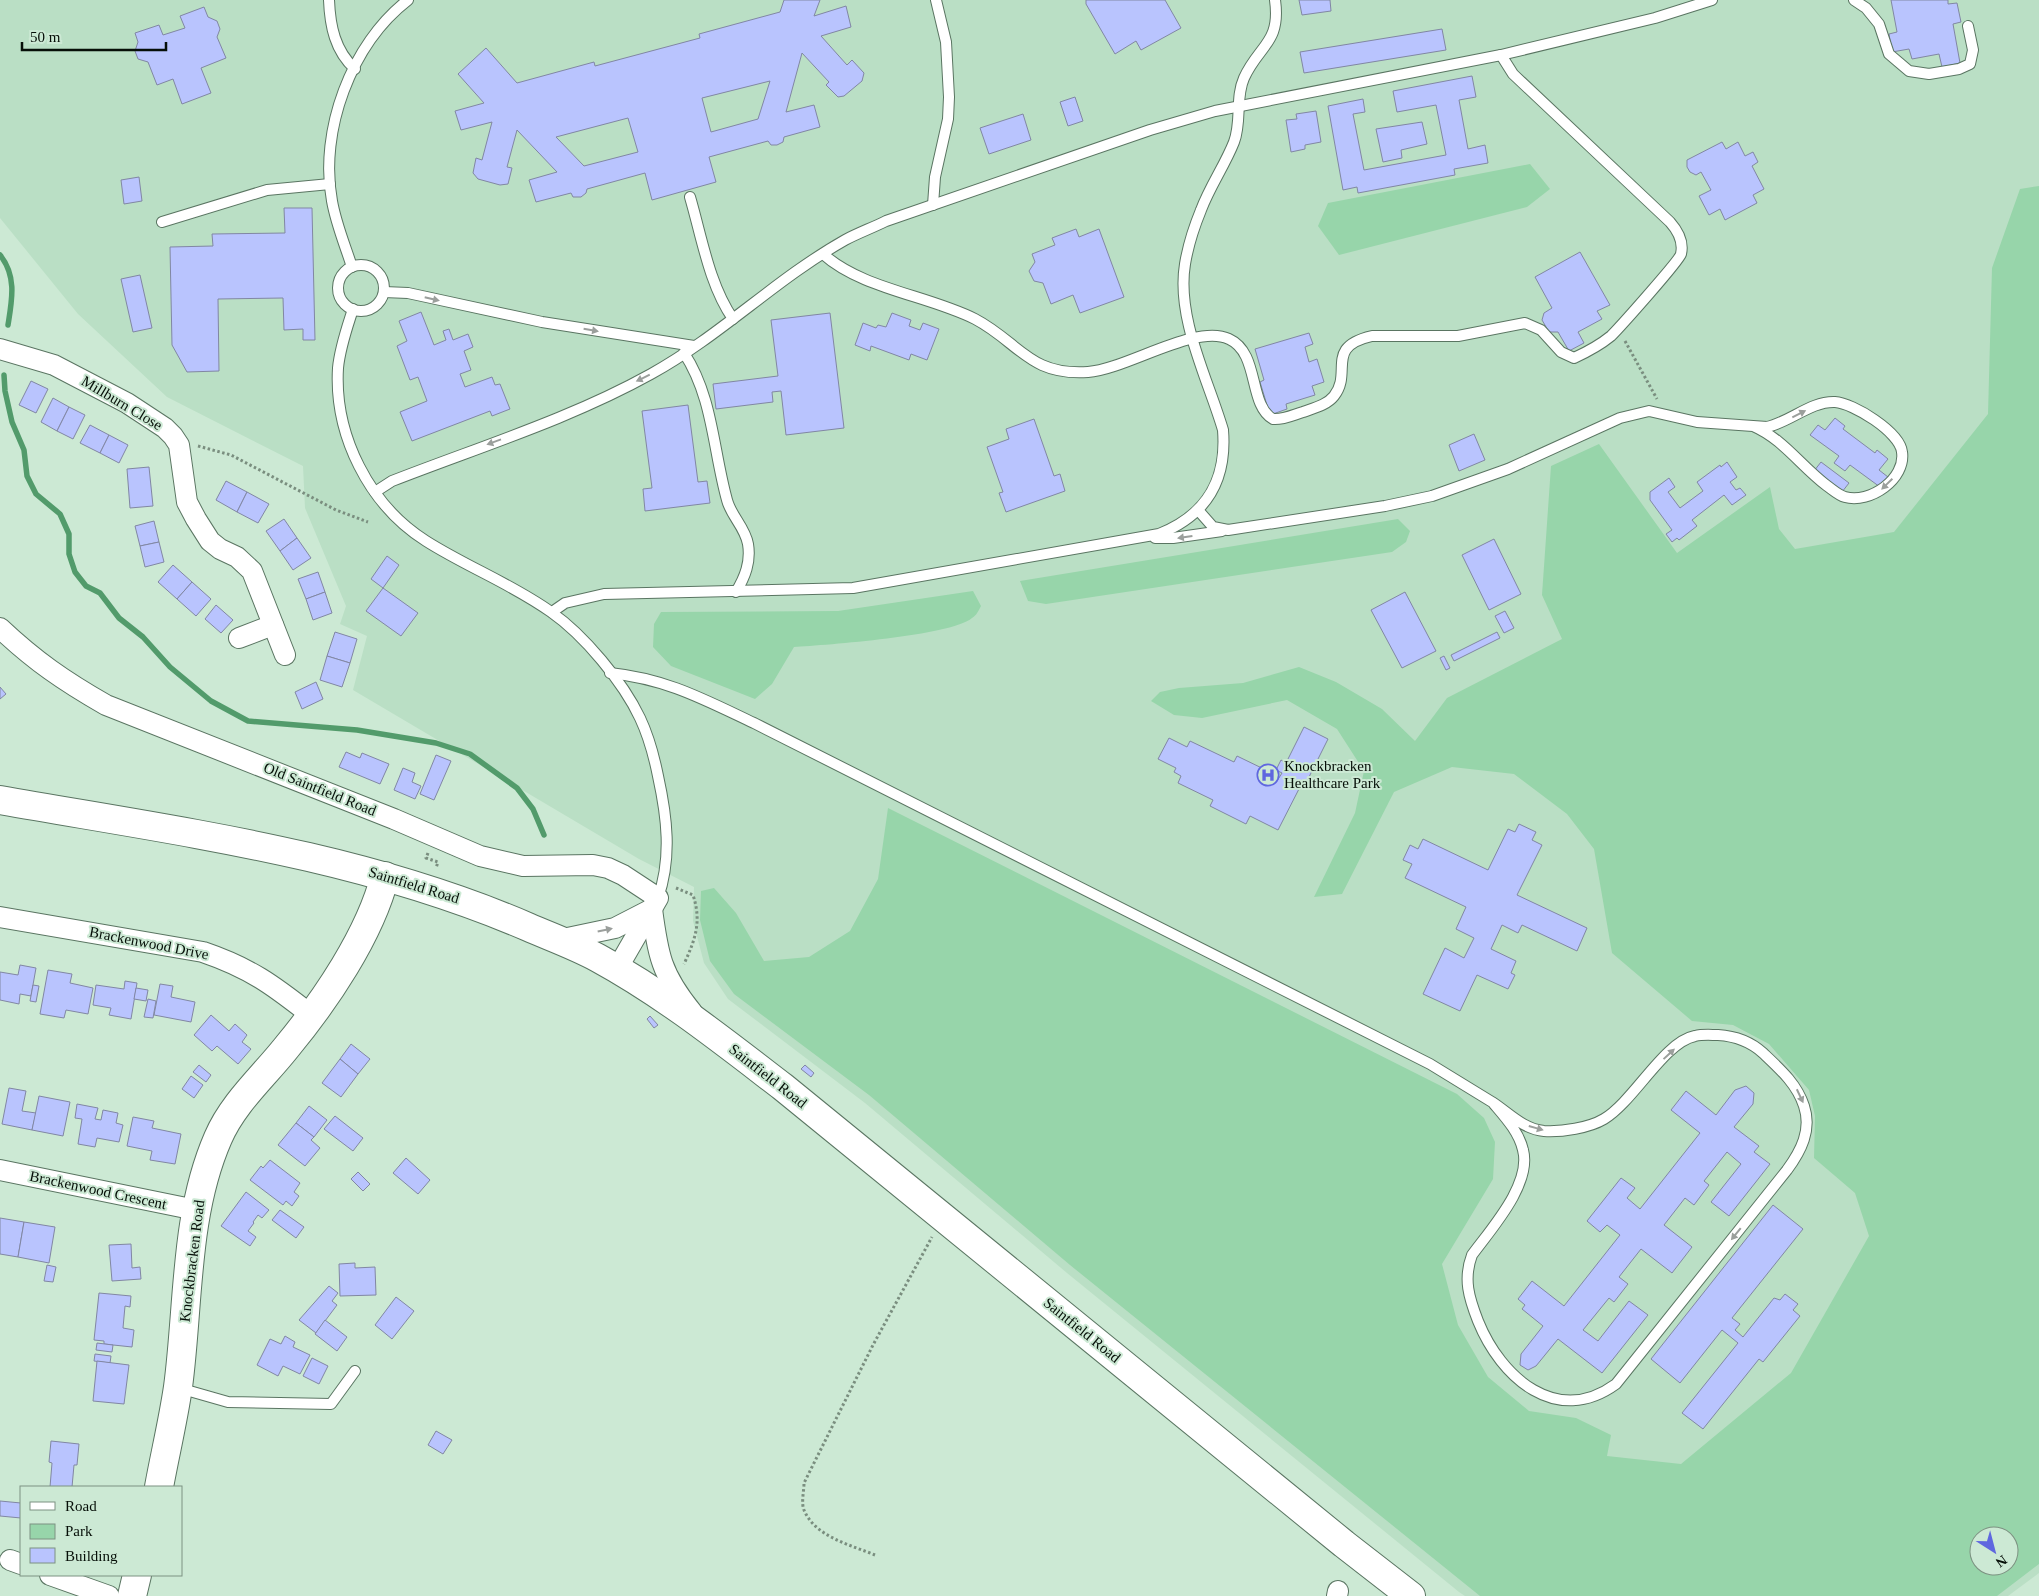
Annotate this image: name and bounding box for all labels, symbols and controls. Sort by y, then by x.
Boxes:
scale bar [22,20,166,52]
text: 50 m [30,29,61,45]
one-way arrow [424,295,439,303]
one-way arrow [584,327,600,335]
street label: Millburn Close [79,373,166,434]
one-way arrow [636,374,650,382]
one-way arrow [1792,410,1806,418]
one-way arrow [486,439,501,446]
one-way arrow [1881,478,1893,490]
one-way arrow [1177,533,1193,541]
place label: Knockbracken Healthcare Park [1284,758,1381,791]
street label: Old Saintfield Road [261,759,379,819]
hospital icon: Knockbracken Healthcare Park [1256,763,1280,787]
street label: Saintfield Road [367,864,462,906]
street label: Brackenwood Drive [88,924,210,962]
one-way arrow [598,925,614,933]
street label: Saintfield Road [726,1041,810,1111]
one-way arrow [1662,1048,1674,1060]
one-way arrow [1796,1089,1804,1104]
one-way arrow [1529,1125,1544,1133]
street label: Brackenwood Crescent [28,1168,169,1213]
street label: Knockbracken Road [177,1199,207,1323]
one-way arrow [1730,1228,1741,1241]
street label: Saintfield Road [1041,1294,1124,1366]
legend [20,1486,182,1576]
text: Road [65,1498,97,1514]
text: Park [65,1523,93,1539]
north arrow [1969,1526,2019,1576]
text: Building [65,1548,118,1564]
text: N [1993,1552,2010,1570]

